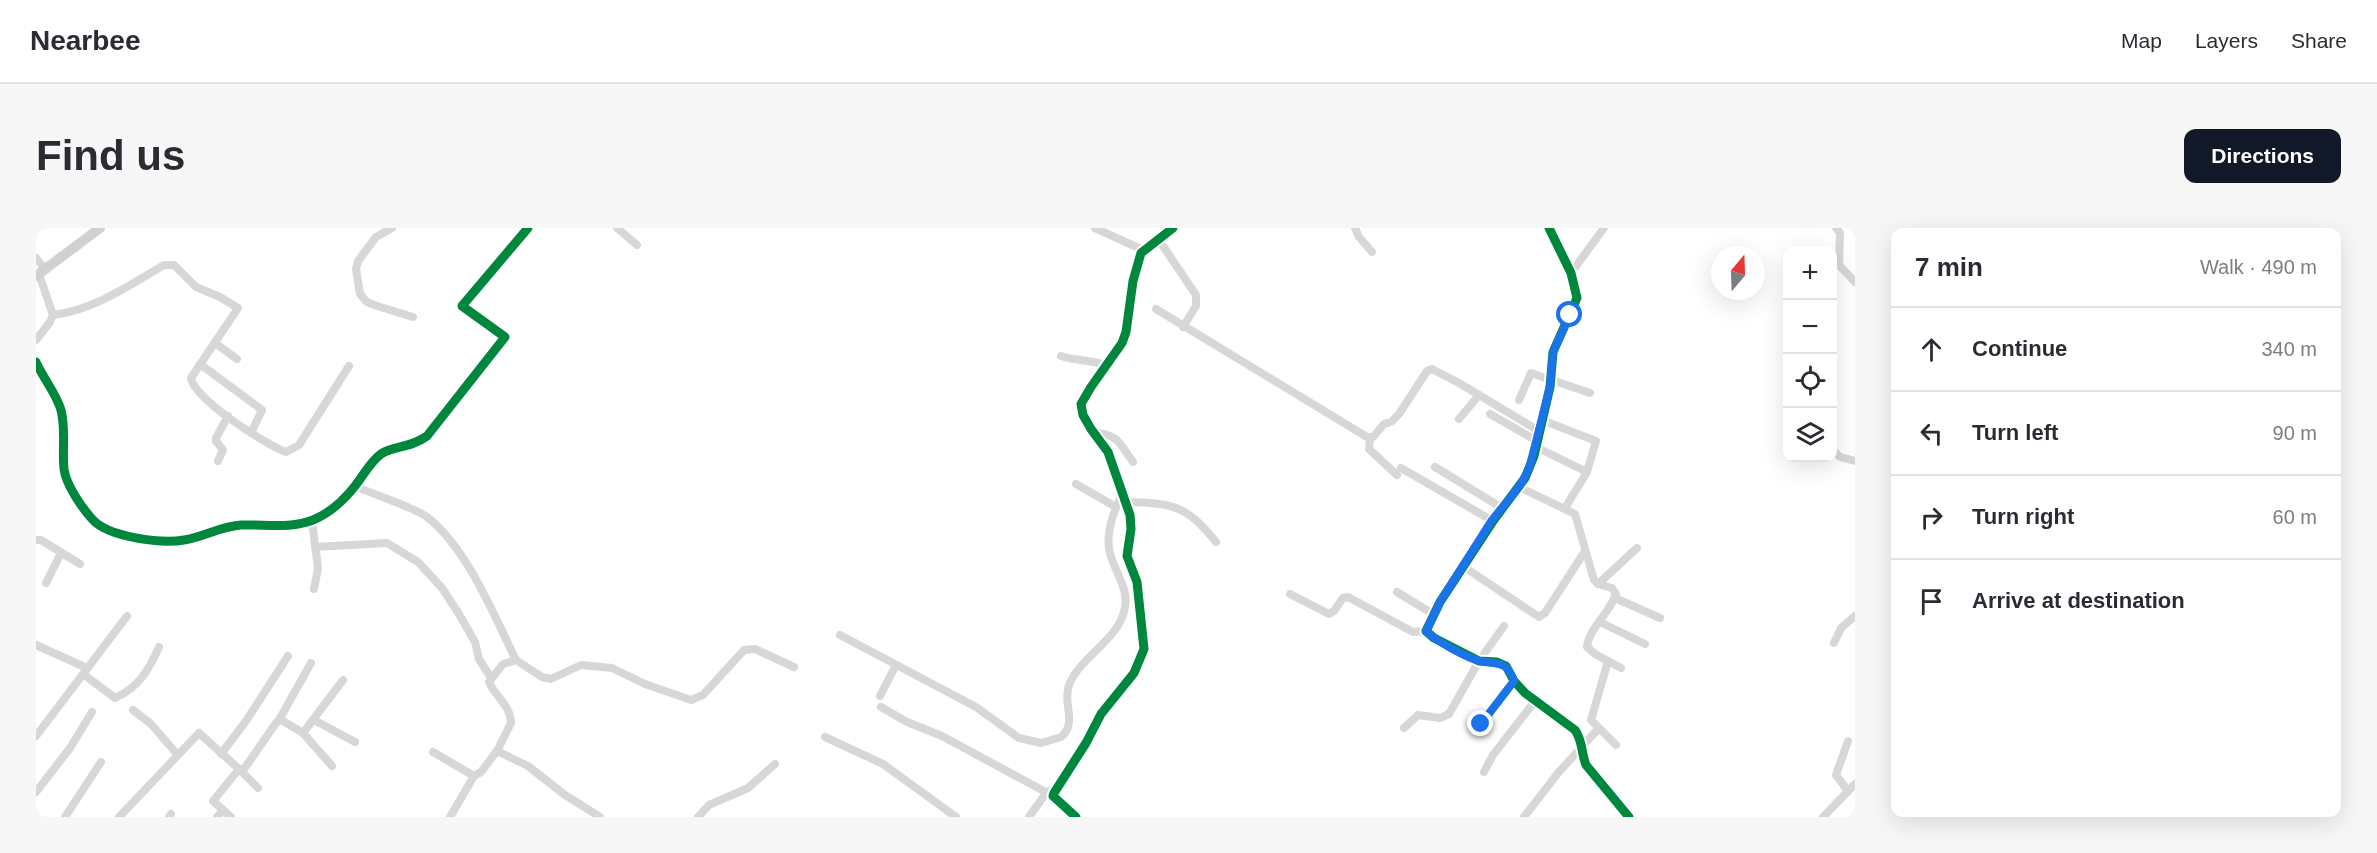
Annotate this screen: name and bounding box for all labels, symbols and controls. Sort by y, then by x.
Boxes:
text: Nearbee [30,25,141,56]
text: Map [2121,29,2162,52]
text: Layers [2195,29,2258,52]
text: Share [2291,29,2347,52]
button: Directions [2184,129,2341,183]
text: Find us [36,132,185,179]
north arrow [1711,246,1765,300]
map controls [1783,246,1837,462]
button: + [1783,246,1837,300]
text: 7 min [1915,252,1983,282]
text: Walk · 490 m [2200,256,2317,278]
button: − [1783,300,1837,354]
route start [1556,301,1582,327]
icon: ahead [1915,333,1948,366]
text: Continue [1972,336,2067,361]
text: 340 m [2261,338,2317,360]
button: locate [1783,354,1837,408]
button: layers [1783,408,1837,462]
icon: left [1915,417,1948,450]
text: Turn left [1972,420,2058,445]
text: 90 m [2273,422,2317,444]
icon: right [1915,501,1948,534]
text: Turn right [1972,504,2074,529]
text: 60 m [2273,506,2317,528]
icon: arrive [1915,585,1948,618]
text: Arrive at destination [1972,588,2185,613]
route end [1467,710,1493,736]

